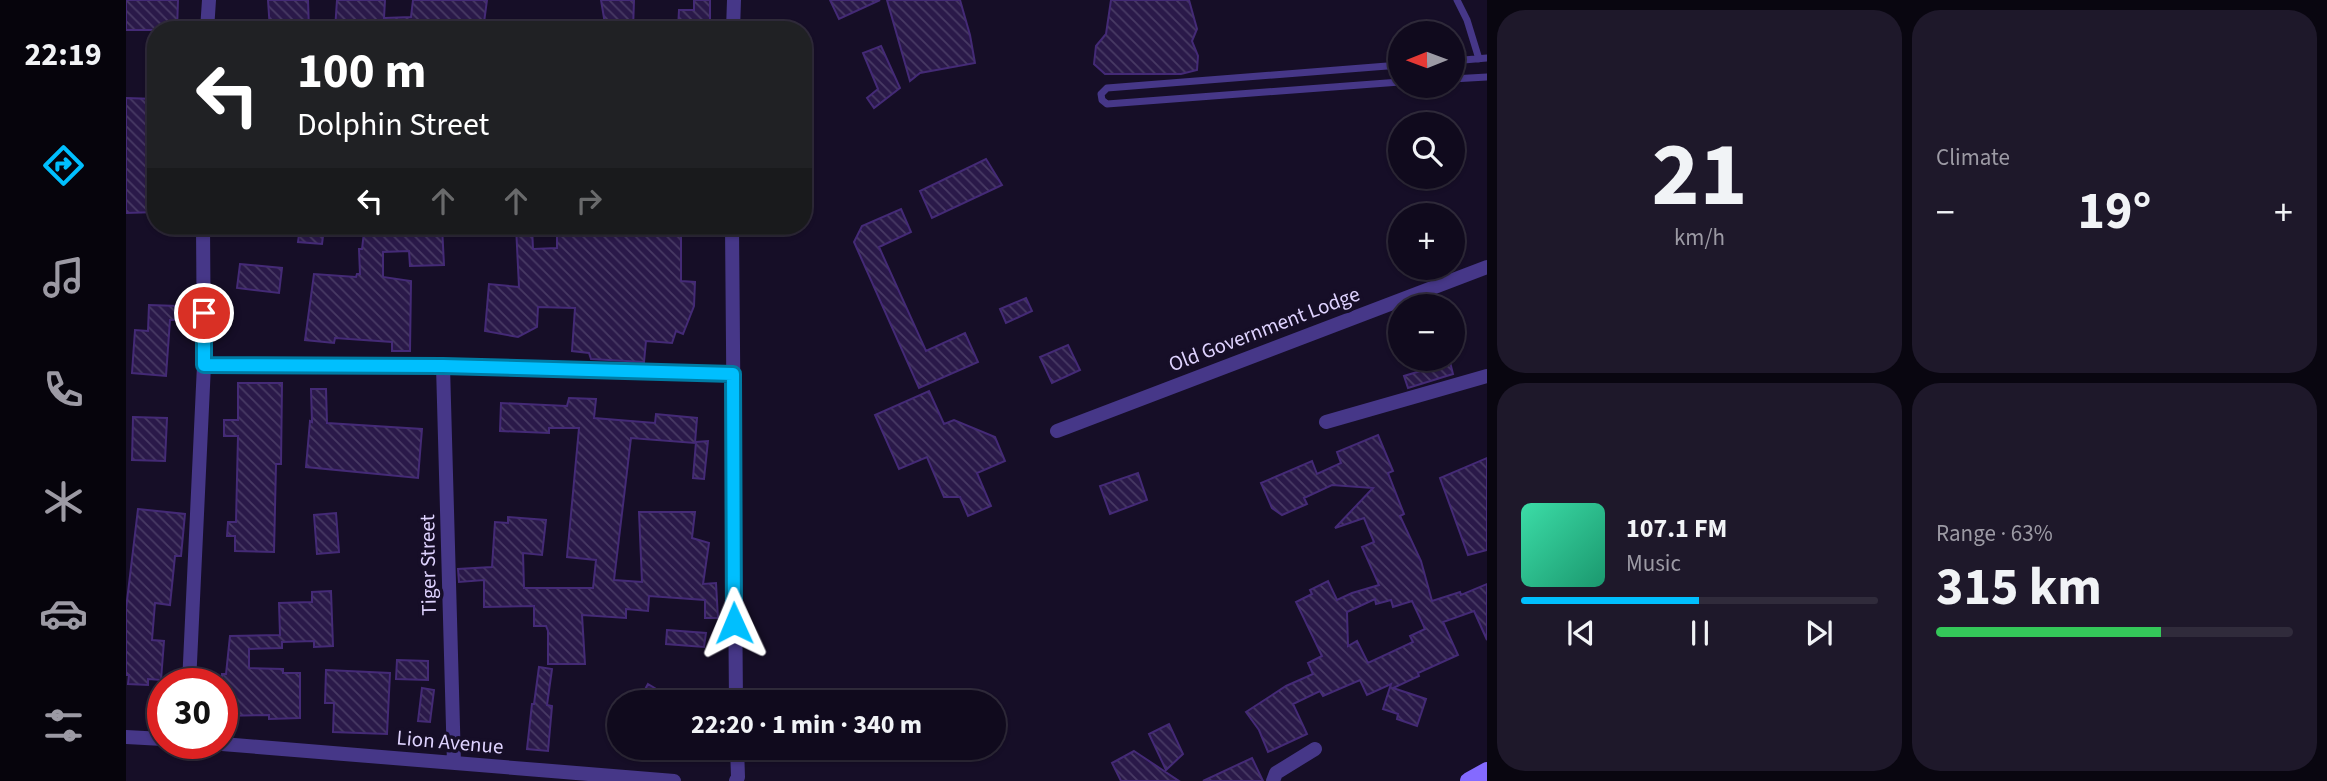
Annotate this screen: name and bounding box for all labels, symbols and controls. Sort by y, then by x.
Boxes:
north arrow [1388,21,1465,98]
map controls [1388,21,1465,371]
text: 22:19 [24,32,102,78]
text: 100 m [297,37,426,107]
icon: left [182,49,273,140]
text: Dolphin Street [297,102,489,148]
text: 21 [1651,111,1748,240]
button: search [1388,112,1465,189]
icon: directions [39,141,88,190]
text: Climate [1936,141,2010,174]
text: 19° [2078,175,2151,249]
icon: left [351,182,389,220]
icon: ahead [424,182,462,220]
icon: ahead [497,182,535,220]
icon: right [570,182,608,220]
text: − [1936,186,1955,240]
text: + [2274,186,2293,240]
button: + [1388,203,1465,280]
text: km/h [1674,221,1725,254]
icon: music [39,253,88,302]
street label: Old Government Lodge [1164,279,1364,379]
pin [174,283,234,343]
icon: arrive [185,294,223,332]
button: − [1388,294,1465,371]
icon: phone [39,365,88,414]
icon: climate [39,477,88,526]
text: 107.1 FM [1626,510,1727,547]
street label: Tiger Street [412,514,444,616]
text: Range · 63% [1936,517,2053,550]
text: Music [1626,547,1681,580]
text: 315 km [1936,551,2102,625]
position arrow [697,586,771,660]
icon: car [39,589,88,638]
icon: previous [1562,614,1600,652]
icon: pause [1681,614,1719,652]
icon: next [1800,614,1838,652]
speed limit sign: 30 [147,668,238,759]
icon: filters [39,701,88,750]
text: 22:20 · 1 min · 340 m [691,706,922,743]
street label: Lion Avenue [395,722,505,762]

